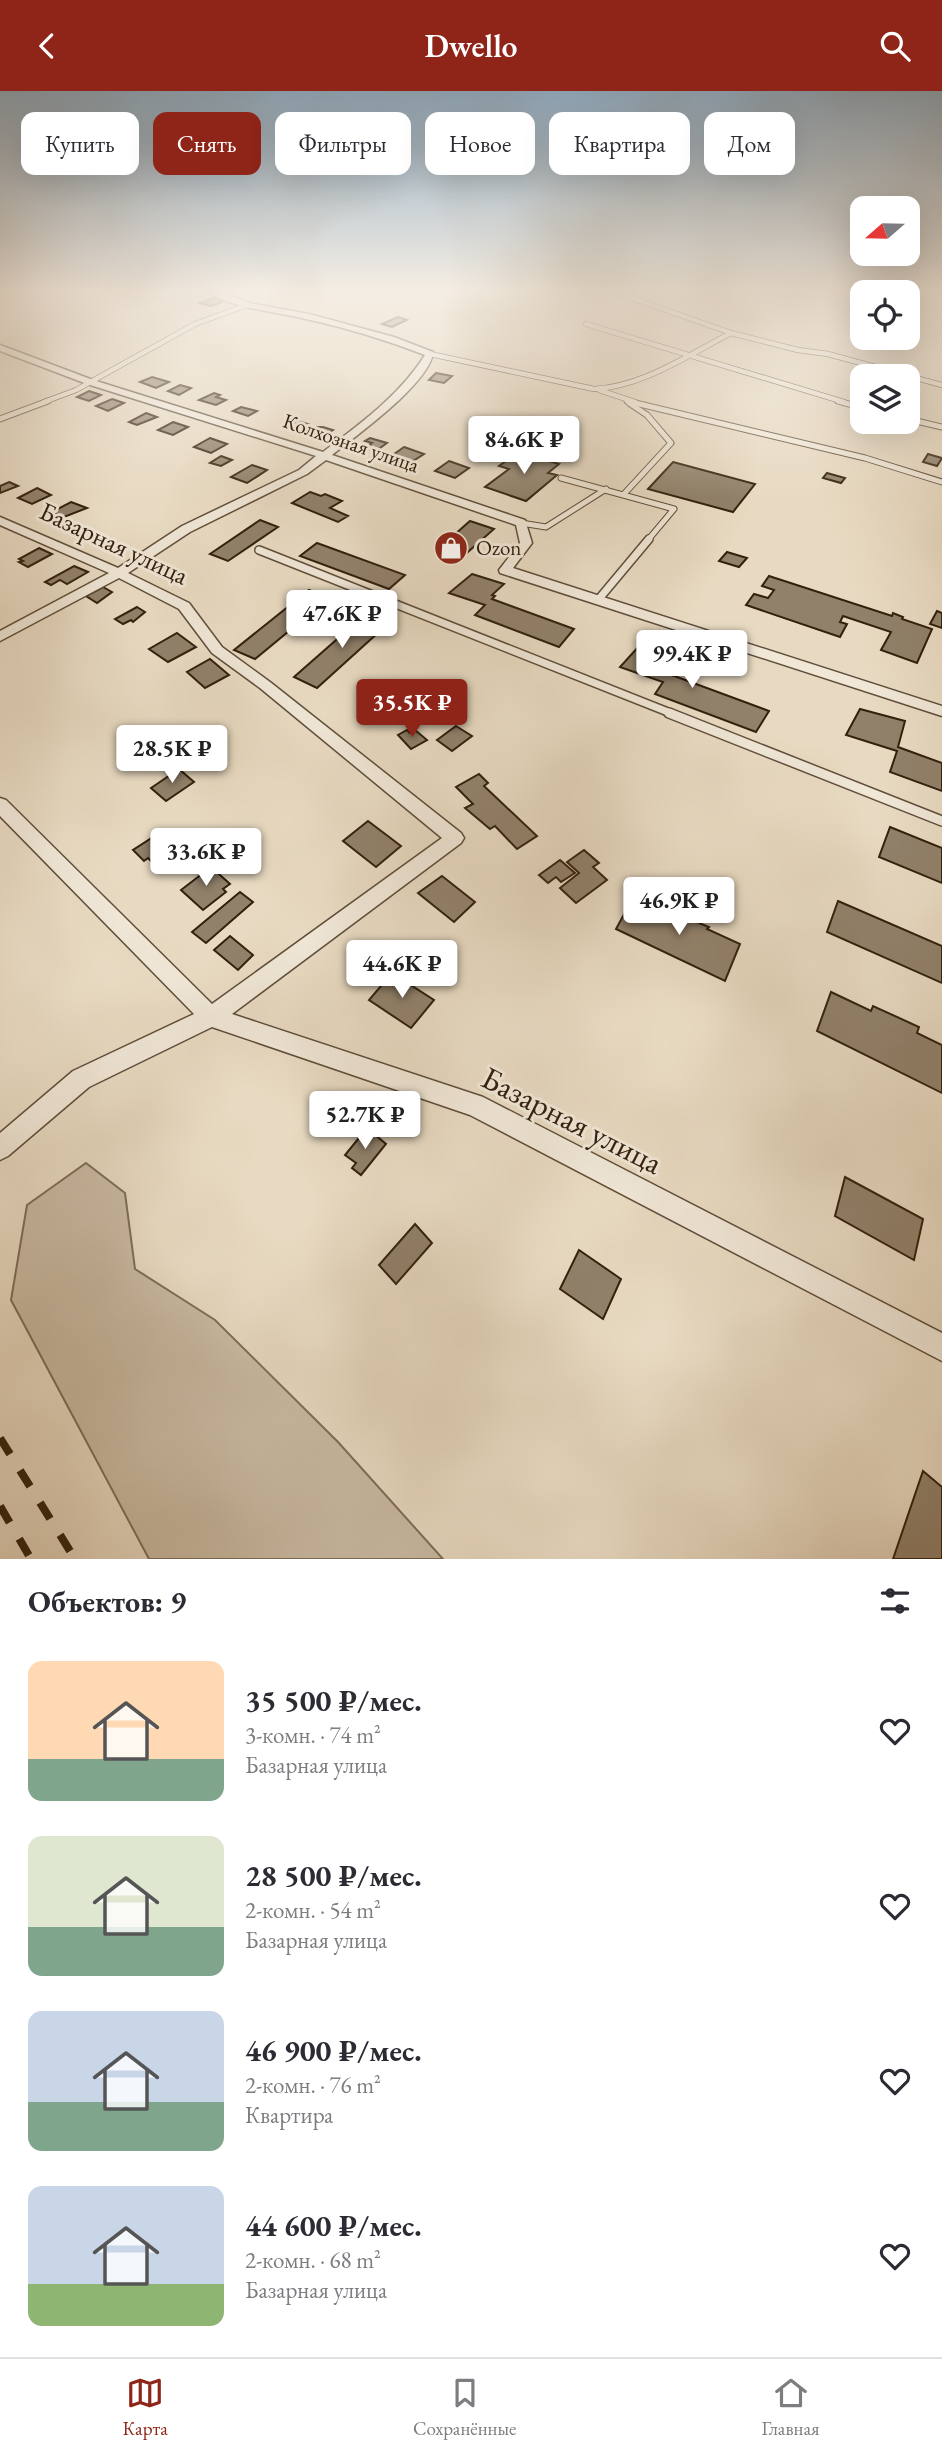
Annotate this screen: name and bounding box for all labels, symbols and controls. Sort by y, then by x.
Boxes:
text: Dwello [424,25,518,67]
icon: back [28,27,66,65]
icon: search [876,27,914,65]
chip: Купить [21,112,139,175]
chip: Снять [153,112,261,175]
chip: Фильтры [275,112,411,175]
chip: Новое [425,112,535,175]
chip: Квартира [549,112,690,175]
chip: Дом [704,112,795,175]
north arrow [850,196,920,266]
map controls [850,196,920,434]
button: locate [850,280,920,350]
button: layers [850,364,920,434]
street label: Колхозная улица [280,407,423,479]
pin: 84.6K ₽ [459,417,589,476]
text: 84.6K ₽ [484,424,564,454]
street label: Базарная улица [34,494,195,593]
shop icon: Ozon [432,529,470,567]
place label: Ozon [476,534,521,561]
pin: 47.6K ₽ [277,591,407,650]
text: 47.6K ₽ [302,598,382,628]
pin: 99.4K ₽ [627,631,757,690]
text: 99.4K ₽ [652,638,732,668]
pin: 35.5K ₽ [347,679,477,739]
text: 35.5K ₽ [372,687,452,717]
pin: 28.5K ₽ [107,725,237,785]
text: 28.5K ₽ [132,733,212,763]
pin: 33.6K ₽ [141,829,271,888]
text: 33.6K ₽ [166,836,246,866]
pin: 46.9K ₽ [614,877,744,937]
text: 46.9K ₽ [639,885,719,915]
pin: 44.6K ₽ [337,941,467,1000]
text: 44.6K ₽ [362,948,442,978]
street label: Базарная улица [474,1056,670,1184]
pin: 52.7K ₽ [300,1091,430,1151]
text: 52.7K ₽ [325,1099,405,1129]
text: Объектов: 9 [28,1582,186,1621]
icon: filters [876,1582,914,1620]
text: 35 500 ₽/мес. [245,1681,422,1720]
icon: home [84,1689,168,1773]
icon: heart [876,1712,914,1750]
text: 3-комн. · 74 m² [245,1720,381,1750]
text: Базарная улица [245,1750,387,1780]
text: 28 500 ₽/мес. [245,1856,422,1895]
icon: home [84,1864,168,1948]
icon: heart [876,1887,914,1925]
text: 2-комн. · 54 m² [245,1895,381,1925]
text: Базарная улица [245,1925,387,1955]
text: 46 900 ₽/мес. [245,2031,422,2070]
icon: home [84,2039,168,2123]
icon: heart [876,2062,914,2100]
text: 2-комн. · 76 m² [245,2070,381,2100]
text: Квартира [245,2100,333,2130]
text: 44 600 ₽/мес. [245,2206,422,2245]
icon: home [84,2214,168,2298]
icon: heart [876,2237,914,2275]
text: 2-комн. · 68 m² [245,2245,381,2275]
text: Базарная улица [245,2275,387,2305]
tab: Карта [123,2374,168,2441]
tab: Сохранённые [413,2374,517,2441]
tab: Главная [762,2374,819,2441]

